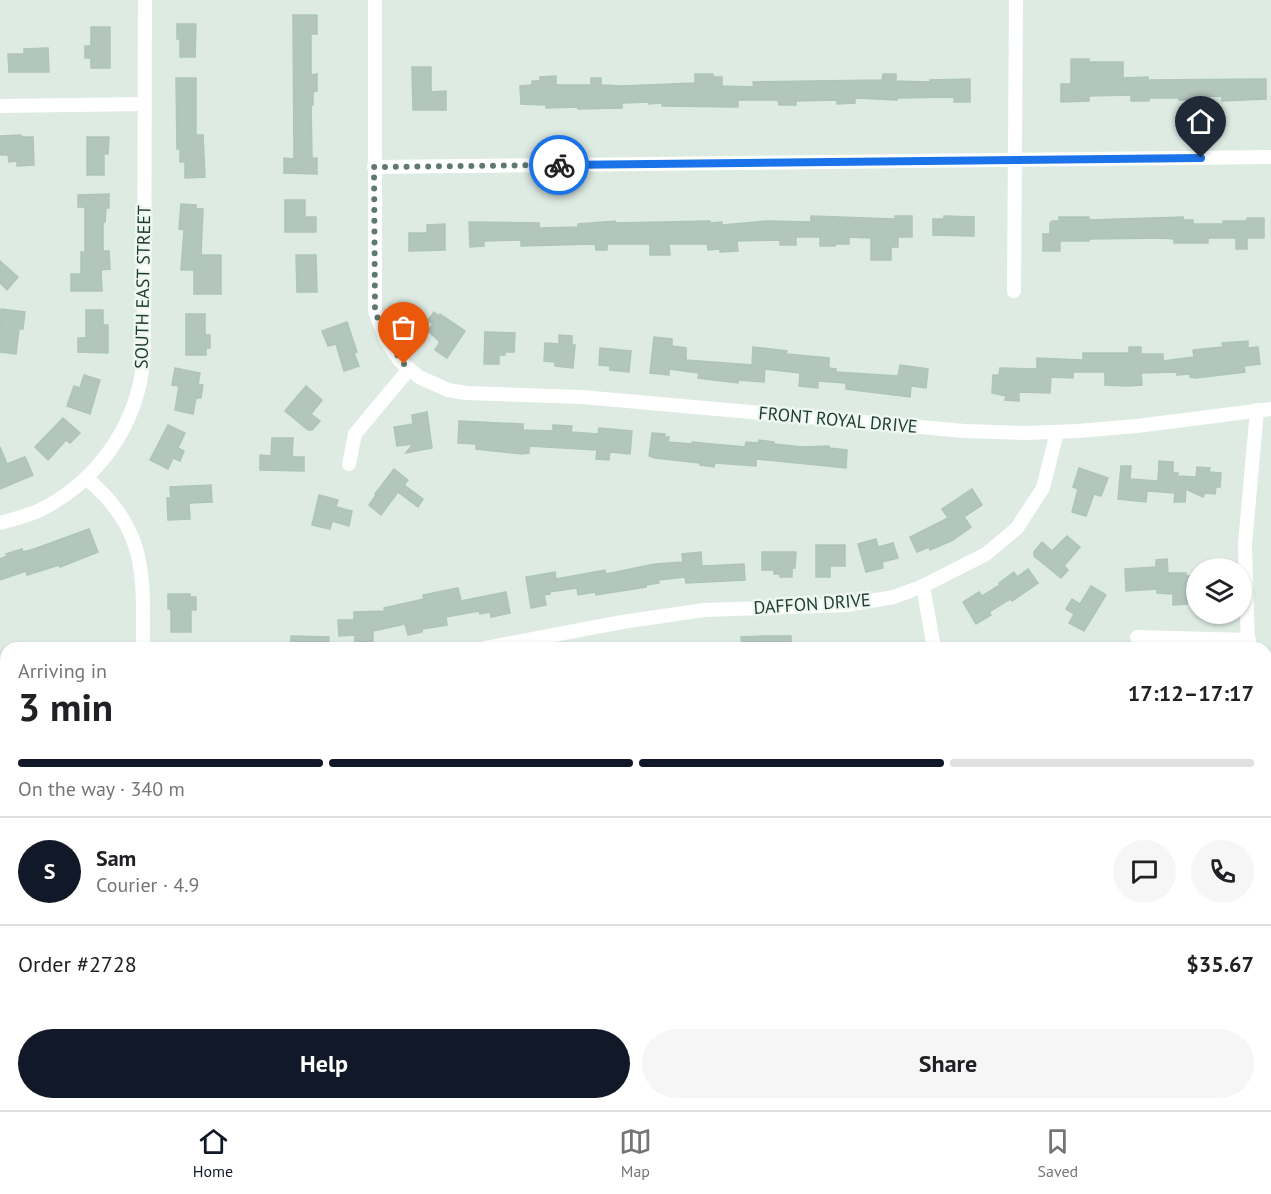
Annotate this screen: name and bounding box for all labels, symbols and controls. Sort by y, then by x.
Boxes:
pin [1175,96,1226,158]
icon: home [1184,105,1217,138]
courier [529,135,589,195]
icon: bike [543,149,576,182]
street label: SOUTH EAST STREET [130,205,155,369]
pin [378,302,429,364]
icon: bag [387,311,420,344]
street label: FRONT ROYAL DRIVE [758,401,919,438]
map controls [1186,558,1252,624]
button: layers [1186,558,1252,624]
street label: DAFFON DRIVE [753,588,871,619]
text: Arriving in [18,658,107,684]
text: 17:12–17:17 [1128,679,1254,707]
text: 3 min [18,681,113,732]
text: On the way · 340 m [18,776,185,802]
button: chat [1113,840,1176,903]
button: phone [1191,840,1254,903]
text: Sam [96,844,136,872]
text: S [44,857,55,885]
text: Courier · 4.9 [96,872,199,898]
text: Order #2728 [18,950,137,978]
text: $35.67 [1186,950,1254,978]
button: Help [18,1029,630,1098]
button: Share [642,1029,1254,1098]
tab: Home [193,1125,233,1181]
tab: Map [619,1125,652,1181]
tab: Saved [1037,1125,1078,1181]

